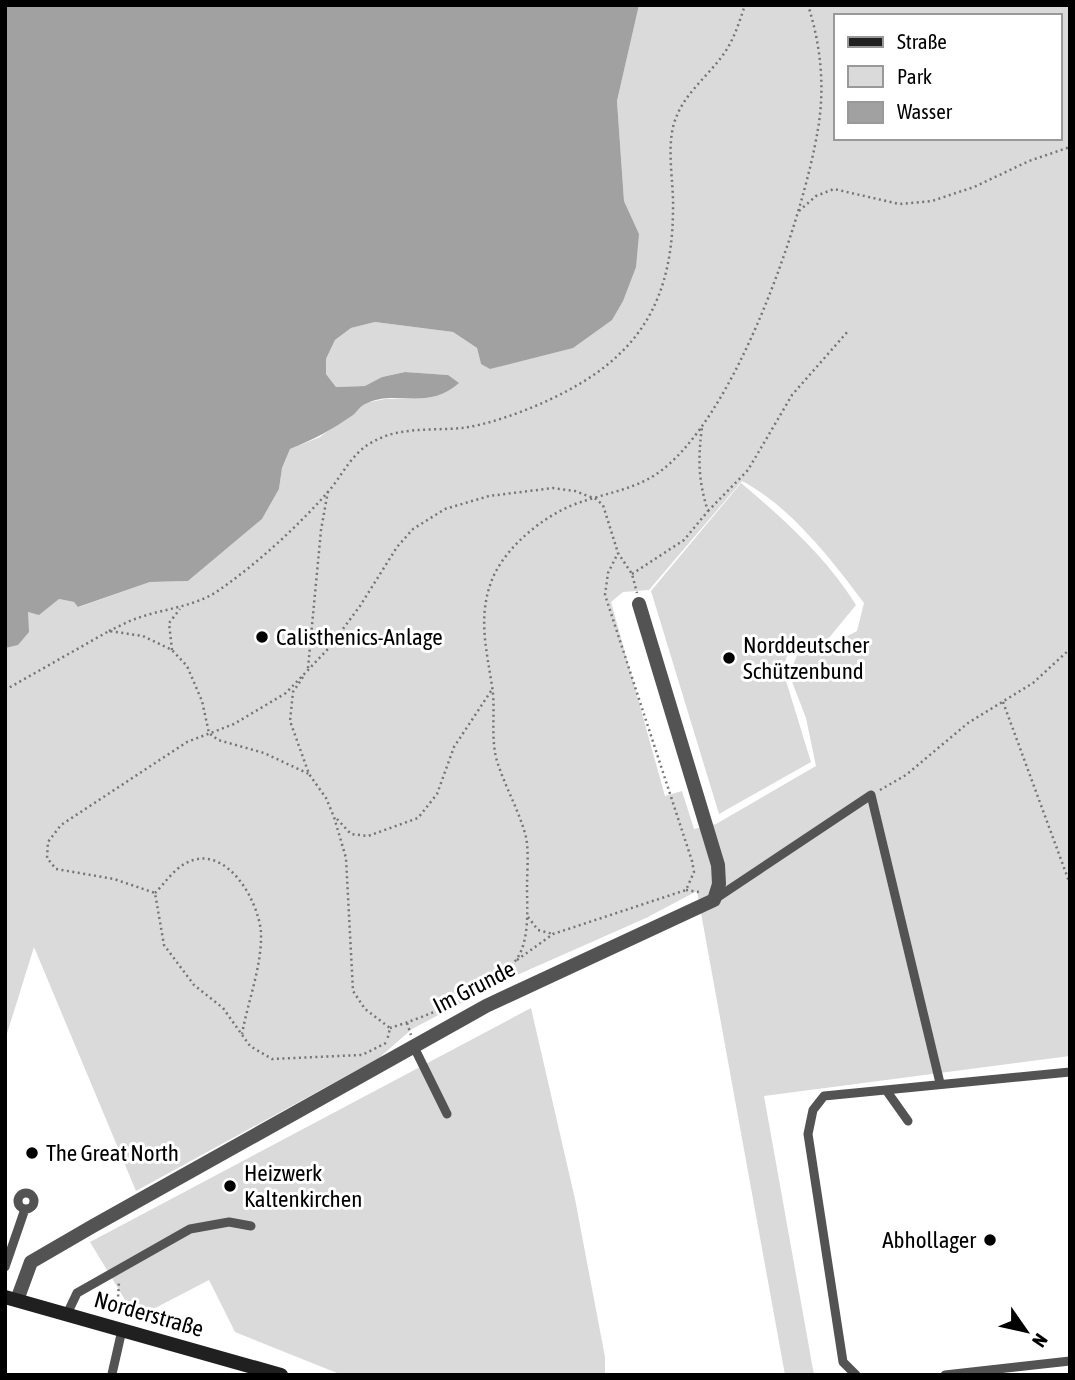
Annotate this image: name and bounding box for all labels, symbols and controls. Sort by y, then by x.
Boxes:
legend [834,14,1061,140]
text: Straße [897,29,947,53]
text: Park [897,64,932,88]
text: Wasser [897,99,953,123]
place label: Calisthenics-Anlage [276,624,443,650]
marker: Calisthenics-Anlage [254,629,270,645]
place label: Norddeutscher Schützenbund [743,632,870,684]
marker: Norddeutscher Schützenbund [721,650,737,666]
street label: Im Grunde [429,955,519,1019]
place label: The Great North [46,1140,179,1166]
marker: The Great North [24,1145,40,1161]
place label: Heizwerk Kaltenkirchen [244,1160,362,1212]
marker: Heizwerk Kaltenkirchen [222,1178,238,1194]
place label: Abhollager [882,1227,977,1253]
marker: Abhollager [982,1232,998,1248]
street label: Norderstraße [91,1286,207,1342]
north arrow [991,1296,1061,1366]
text: N [1028,1330,1052,1351]

